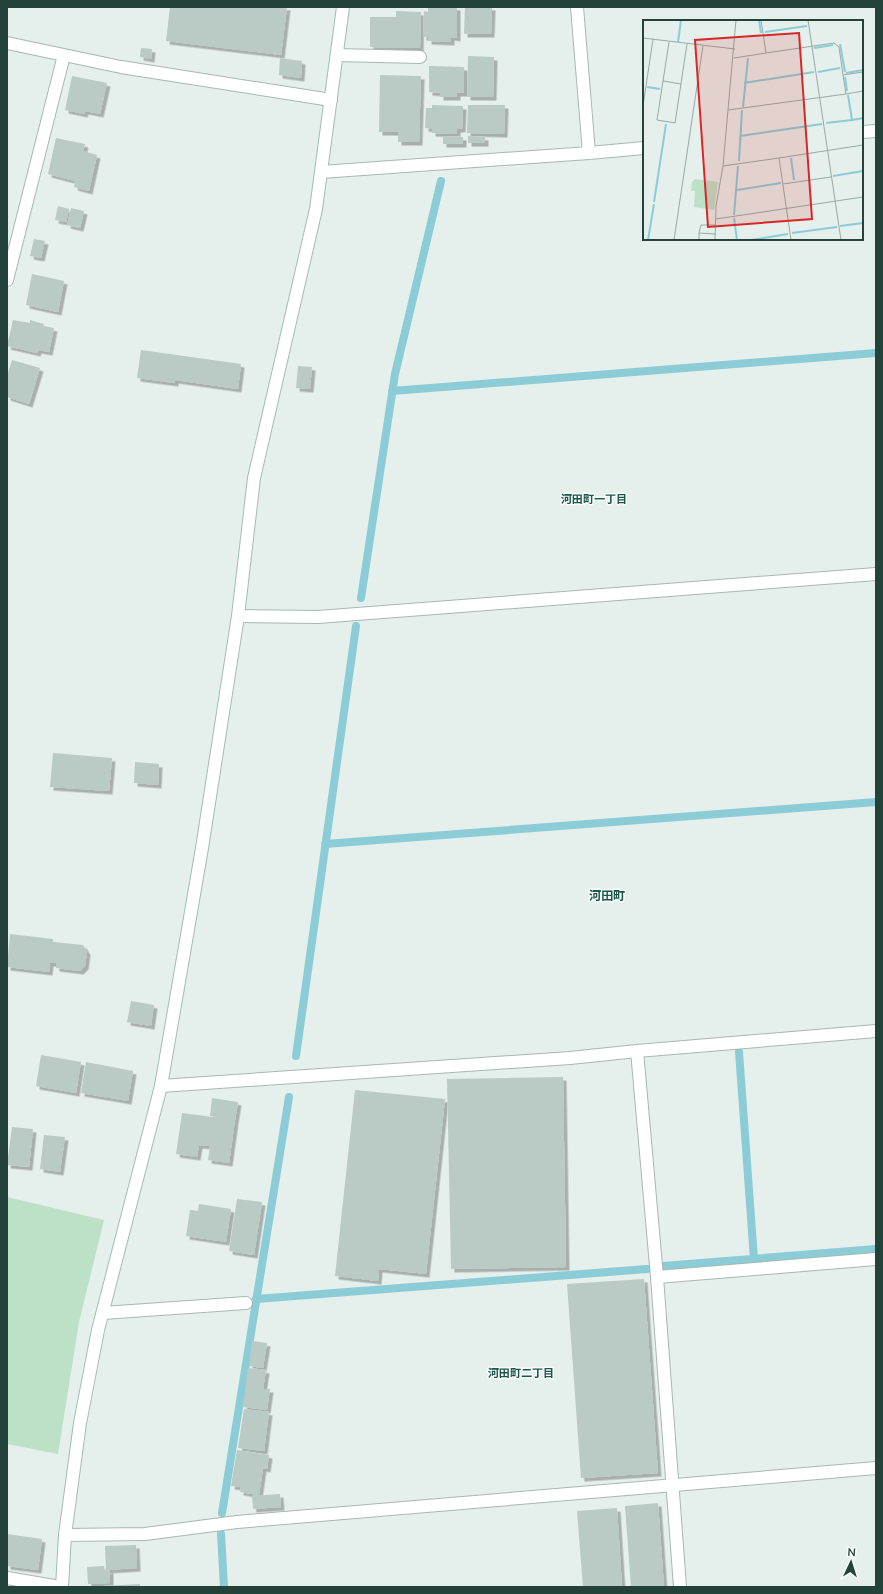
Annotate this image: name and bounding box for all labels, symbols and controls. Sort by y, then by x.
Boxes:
inset map [643,20,863,240]
district label: 河田町一丁目 [561,492,627,506]
district label: 河田町 [589,888,625,903]
district label: 河田町二丁目 [488,1366,554,1380]
north arrow [831,1542,871,1582]
text: N [847,1545,856,1559]

